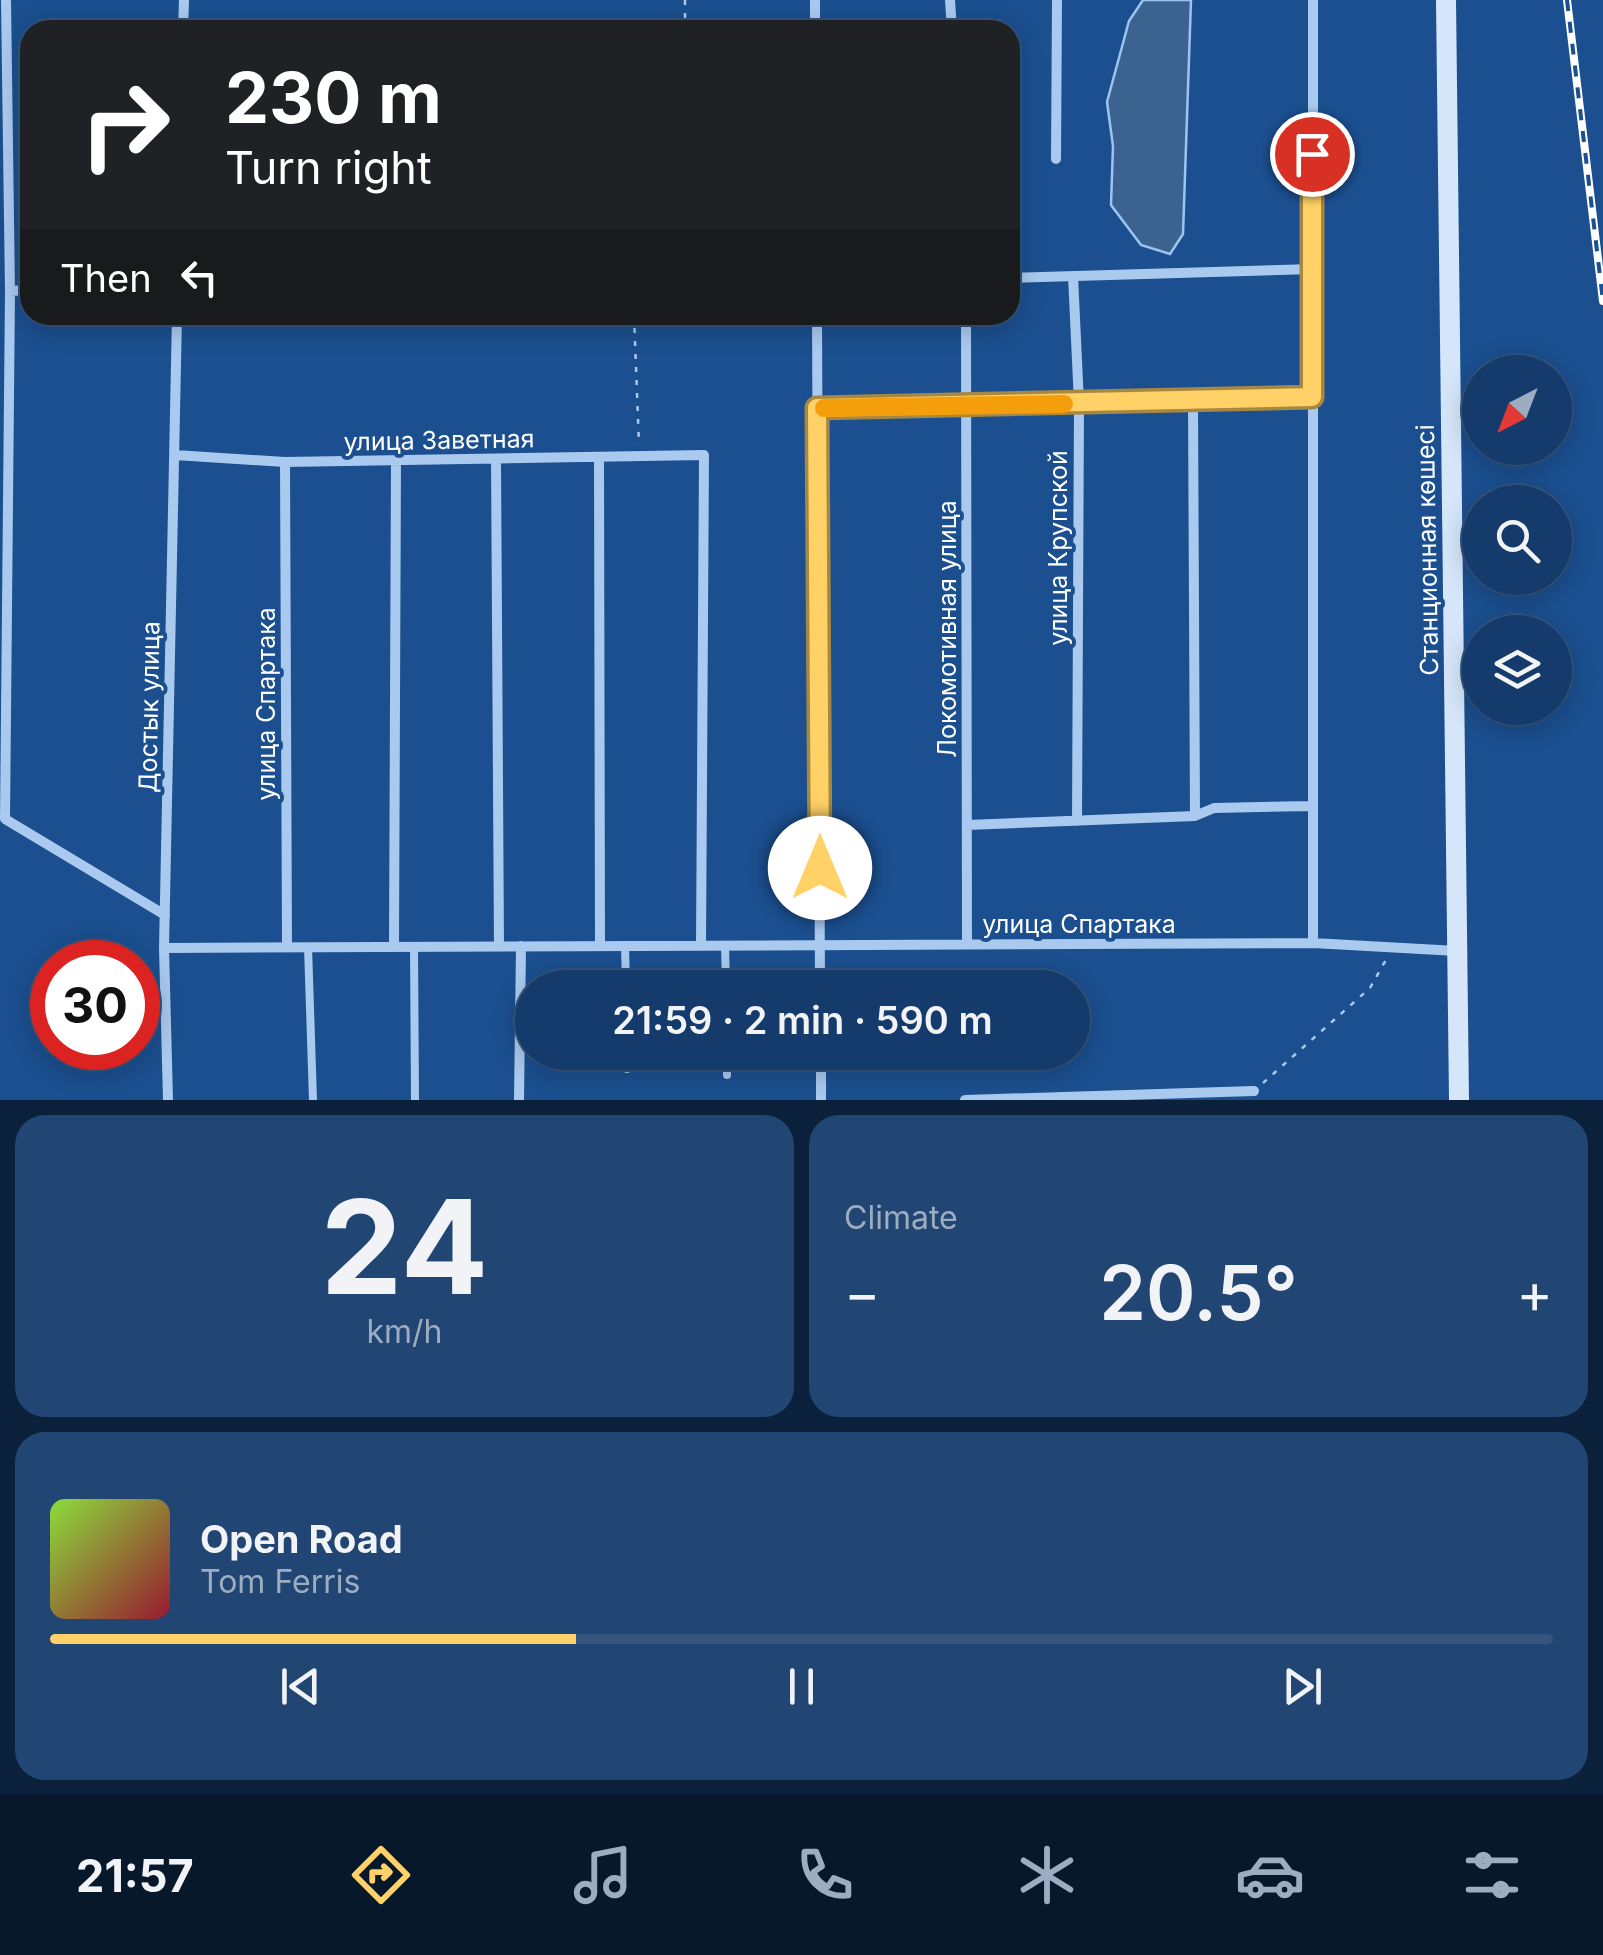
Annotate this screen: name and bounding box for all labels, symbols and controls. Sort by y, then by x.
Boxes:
text: 230 m [225,55,442,140]
icon: right [60,60,190,190]
pin [1270,112,1355,197]
icon: arrive [1285,127,1340,182]
text: Turn right [225,140,432,195]
icon: left [172,250,227,305]
text: Then [60,255,152,301]
north arrow [1462,355,1572,465]
map controls [1462,355,1572,725]
street label: улица Заветная [343,423,535,457]
street label: Станционная көшесі [1410,424,1444,676]
street label: улица Крупской [1043,450,1073,646]
button: search [1462,485,1572,595]
street label: Локомотивная улица [932,500,962,758]
street label: улица Спартака [251,607,281,801]
button: layers [1462,615,1572,725]
street label: Достык улица [133,621,165,793]
position arrow [768,816,872,920]
street label: улица Спартака [982,909,1176,939]
speed limit sign: 30 [30,940,160,1070]
text: 21:59 · 2 min · 590 m [612,997,993,1043]
text: 24 [321,1168,488,1325]
text: Climate [844,1198,958,1237]
text: 20.5° [1099,1247,1298,1338]
text: − [844,1260,880,1326]
text: + [1517,1260,1553,1326]
text: km/h [366,1312,443,1351]
text: Open Road [200,1516,403,1562]
text: Tom Ferris [200,1562,360,1601]
icon: previous [273,1659,328,1714]
icon: pause [774,1659,829,1714]
icon: next [1275,1659,1330,1714]
icon: directions [346,1840,416,1910]
icon: music [568,1840,638,1910]
icon: phone [790,1840,860,1910]
icon: climate [1012,1840,1082,1910]
icon: car [1235,1840,1305,1910]
icon: filters [1457,1840,1527,1910]
text: 21:57 [76,1848,194,1903]

